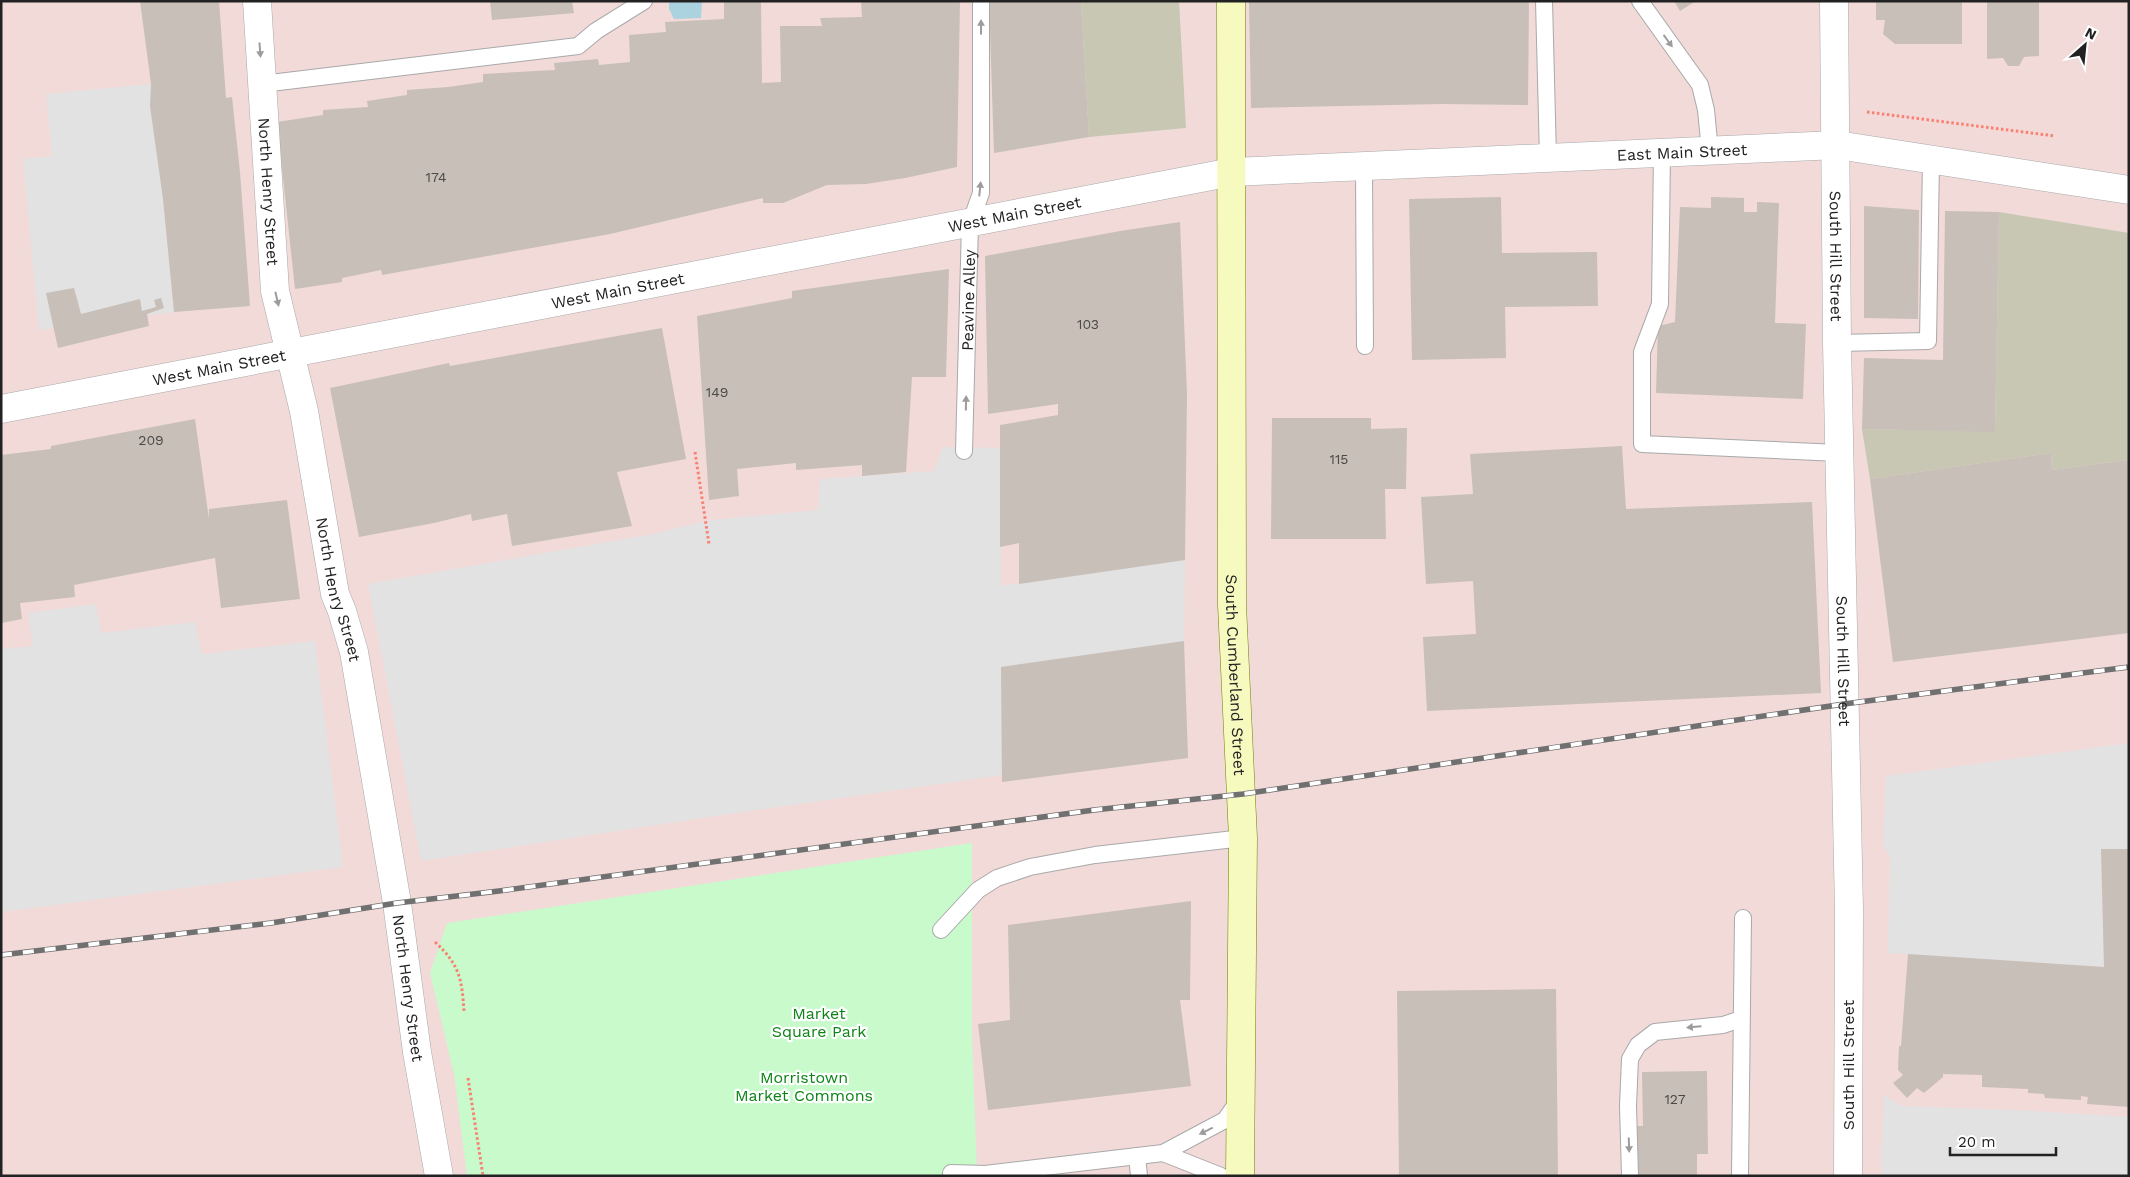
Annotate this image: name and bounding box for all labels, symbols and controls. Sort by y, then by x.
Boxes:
one-way arrow [977,19,985,35]
north arrow [2060,20,2110,70]
text: N [2083,24,2099,43]
one-way arrow [1663,34,1673,48]
one-way arrow [256,42,264,58]
street label: North Henry Street [255,117,283,266]
street label: East Main Street [1616,140,1748,164]
house number: 174 [426,169,446,185]
one-way arrow [976,181,984,197]
street label: South Hill Street [1826,191,1846,322]
street label: West Main Street [946,192,1083,236]
street label: Peavine Alley [957,248,979,351]
street label: West Main Street [549,268,686,312]
one-way arrow [273,292,281,307]
house number: 103 [1077,316,1099,332]
street label: West Main Street [151,345,287,389]
house number: 149 [706,384,728,400]
one-way arrow [962,394,970,410]
house number: 209 [138,432,164,448]
house number: 115 [1329,451,1349,467]
street label: North Henry Street [313,516,365,663]
street label: South Cumberland Street [1222,574,1250,776]
street label: South Hill Street [1833,595,1855,727]
street label: North Henry Street [389,913,428,1063]
street label: South Hill Street [1839,999,1858,1130]
park label: Market Square Park [772,1004,866,1041]
one-way arrow [1685,1023,1701,1031]
park label: Morristown Market Commons [735,1068,873,1105]
house number: 127 [1664,1091,1686,1107]
scale bar [1950,1124,2056,1156]
one-way arrow [1199,1127,1213,1135]
text: 20 m [1958,1133,1996,1151]
one-way arrow [1625,1137,1633,1153]

